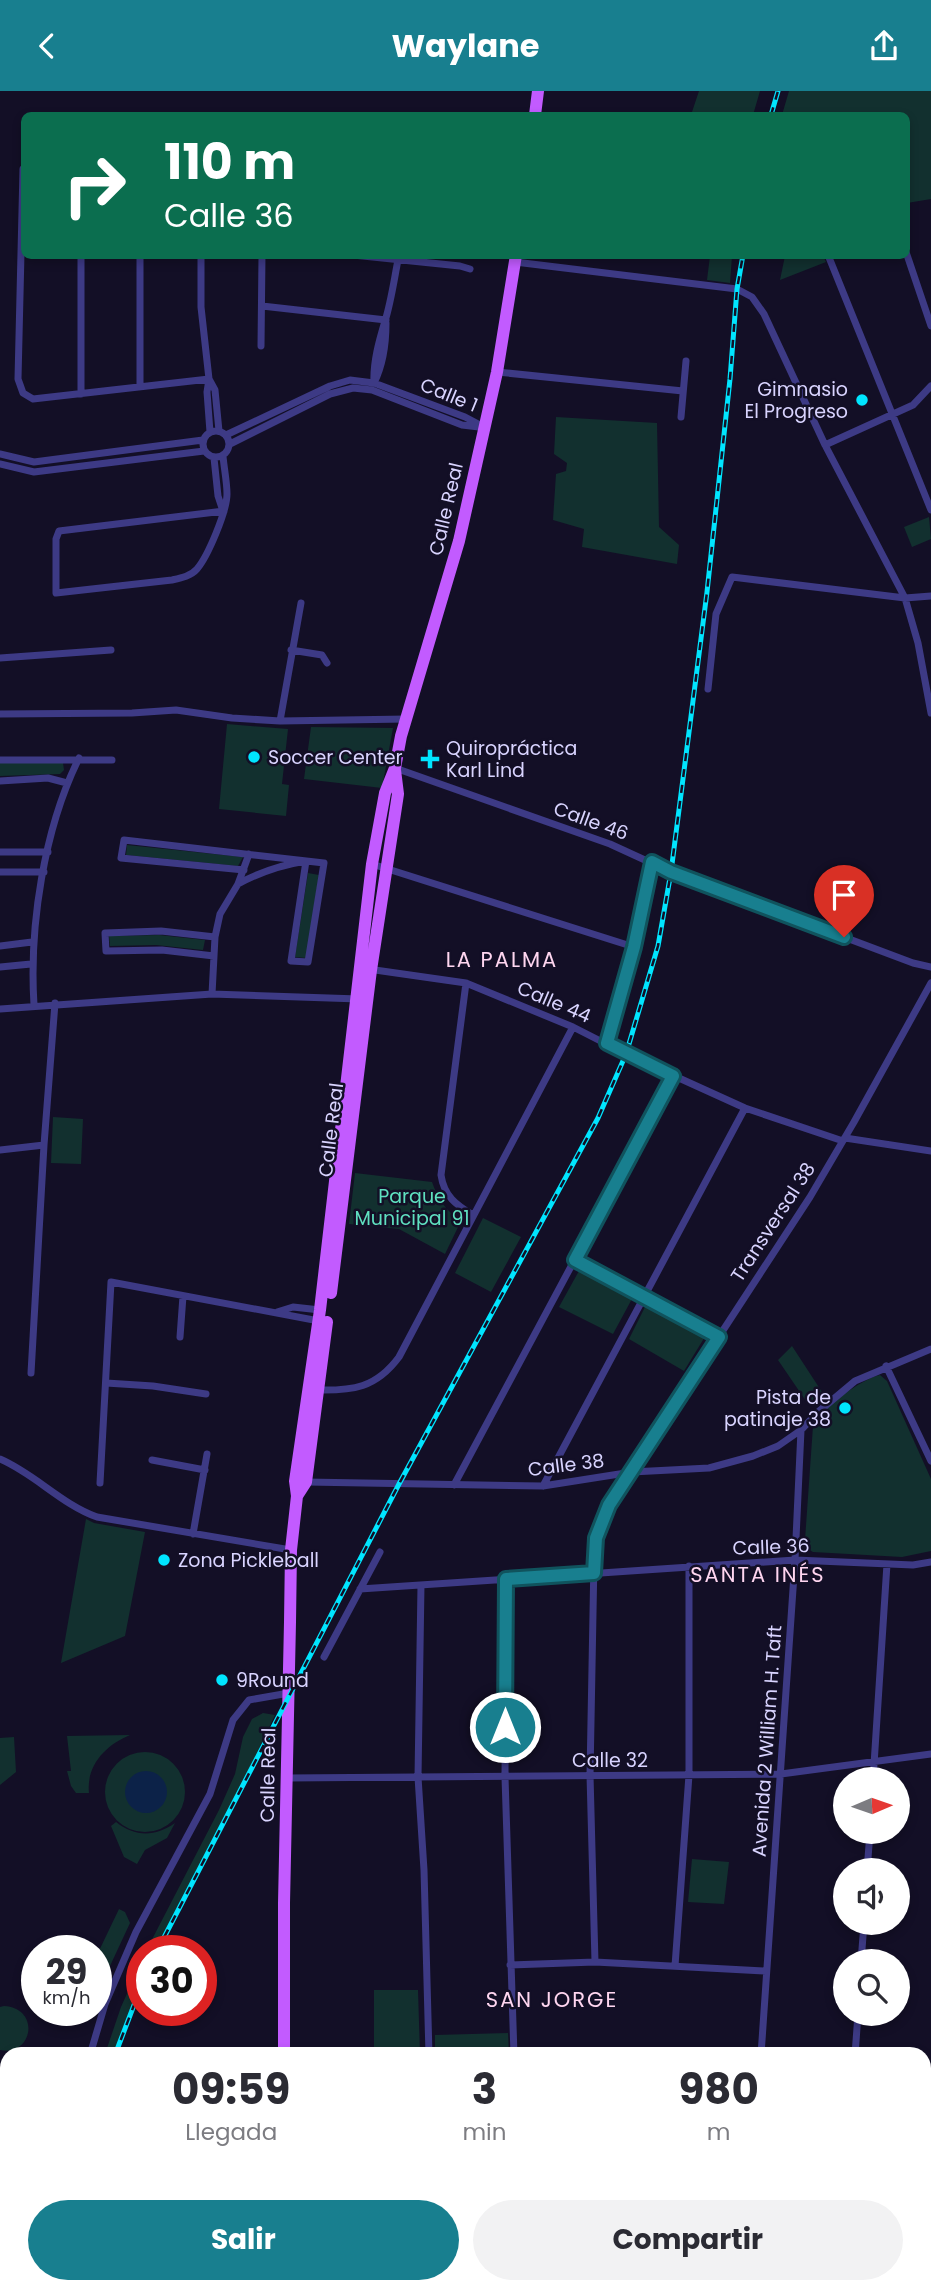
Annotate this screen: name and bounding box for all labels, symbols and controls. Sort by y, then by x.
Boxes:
text: Waylane [391,23,540,68]
icon: back [28,27,66,65]
icon: share [865,27,903,65]
text: 110 m [164,128,295,196]
icon: right [49,140,140,231]
text: Calle 36 [164,193,294,238]
street label: Calle 1 [416,371,482,419]
place label: Gimnasio El Progreso [744,376,848,425]
marker: Gimnasio El Progreso [854,392,870,408]
street label: Calle Real [422,460,470,558]
place label: Quiropráctica Karl Lind [446,735,577,784]
place label: Soccer Center [268,744,403,771]
marker: Soccer Center [246,749,262,765]
marker: Quiropráctica Karl Lind [420,749,440,769]
street label: Calle 46 [550,795,632,847]
pin [814,865,874,937]
icon: arrive [825,876,863,914]
district label: LA PALMA [446,945,558,974]
street label: Calle 44 [513,974,595,1030]
street label: Calle Real [312,1081,350,1179]
street label: Transversal 38 [724,1157,822,1287]
park label: Parque Municipal 91 [354,1183,470,1232]
place label: Pista de patinaje 38 [724,1384,831,1433]
marker: Pista de patinaje 38 [837,1400,853,1416]
street label: Calle 38 [526,1447,606,1483]
street label: Calle 36 [732,1532,810,1562]
place label: Zona Pickleball [178,1547,319,1574]
marker: Zona Pickleball [156,1552,172,1568]
district label: SANTA INÉS [690,1560,826,1589]
street label: Avenida 2 William H. Taft [745,1624,789,1858]
place label: 9Round [236,1667,309,1694]
marker: 9Round [214,1672,230,1688]
position arrow [468,1690,542,1764]
street label: Calle Real [254,1727,282,1823]
street label: Calle 32 [572,1747,648,1774]
north arrow [833,1767,910,1845]
map controls [833,1767,910,2026]
button: sound [833,1858,910,1935]
speed limit sign: 30 [126,1935,217,2026]
text: 29 [46,1947,87,1996]
button: search [833,1949,910,2026]
text: km/h [43,1985,90,2010]
district label: SAN JORGE [486,1985,618,2014]
text: 09:59 [172,2060,290,2119]
text: 3 [472,2060,497,2119]
text: 980 [679,2060,759,2119]
text: Llegada [185,2116,277,2148]
text: min [462,2116,506,2148]
text: m [707,2116,731,2148]
button: Salir [28,2200,459,2280]
button: Compartir [473,2200,903,2280]

